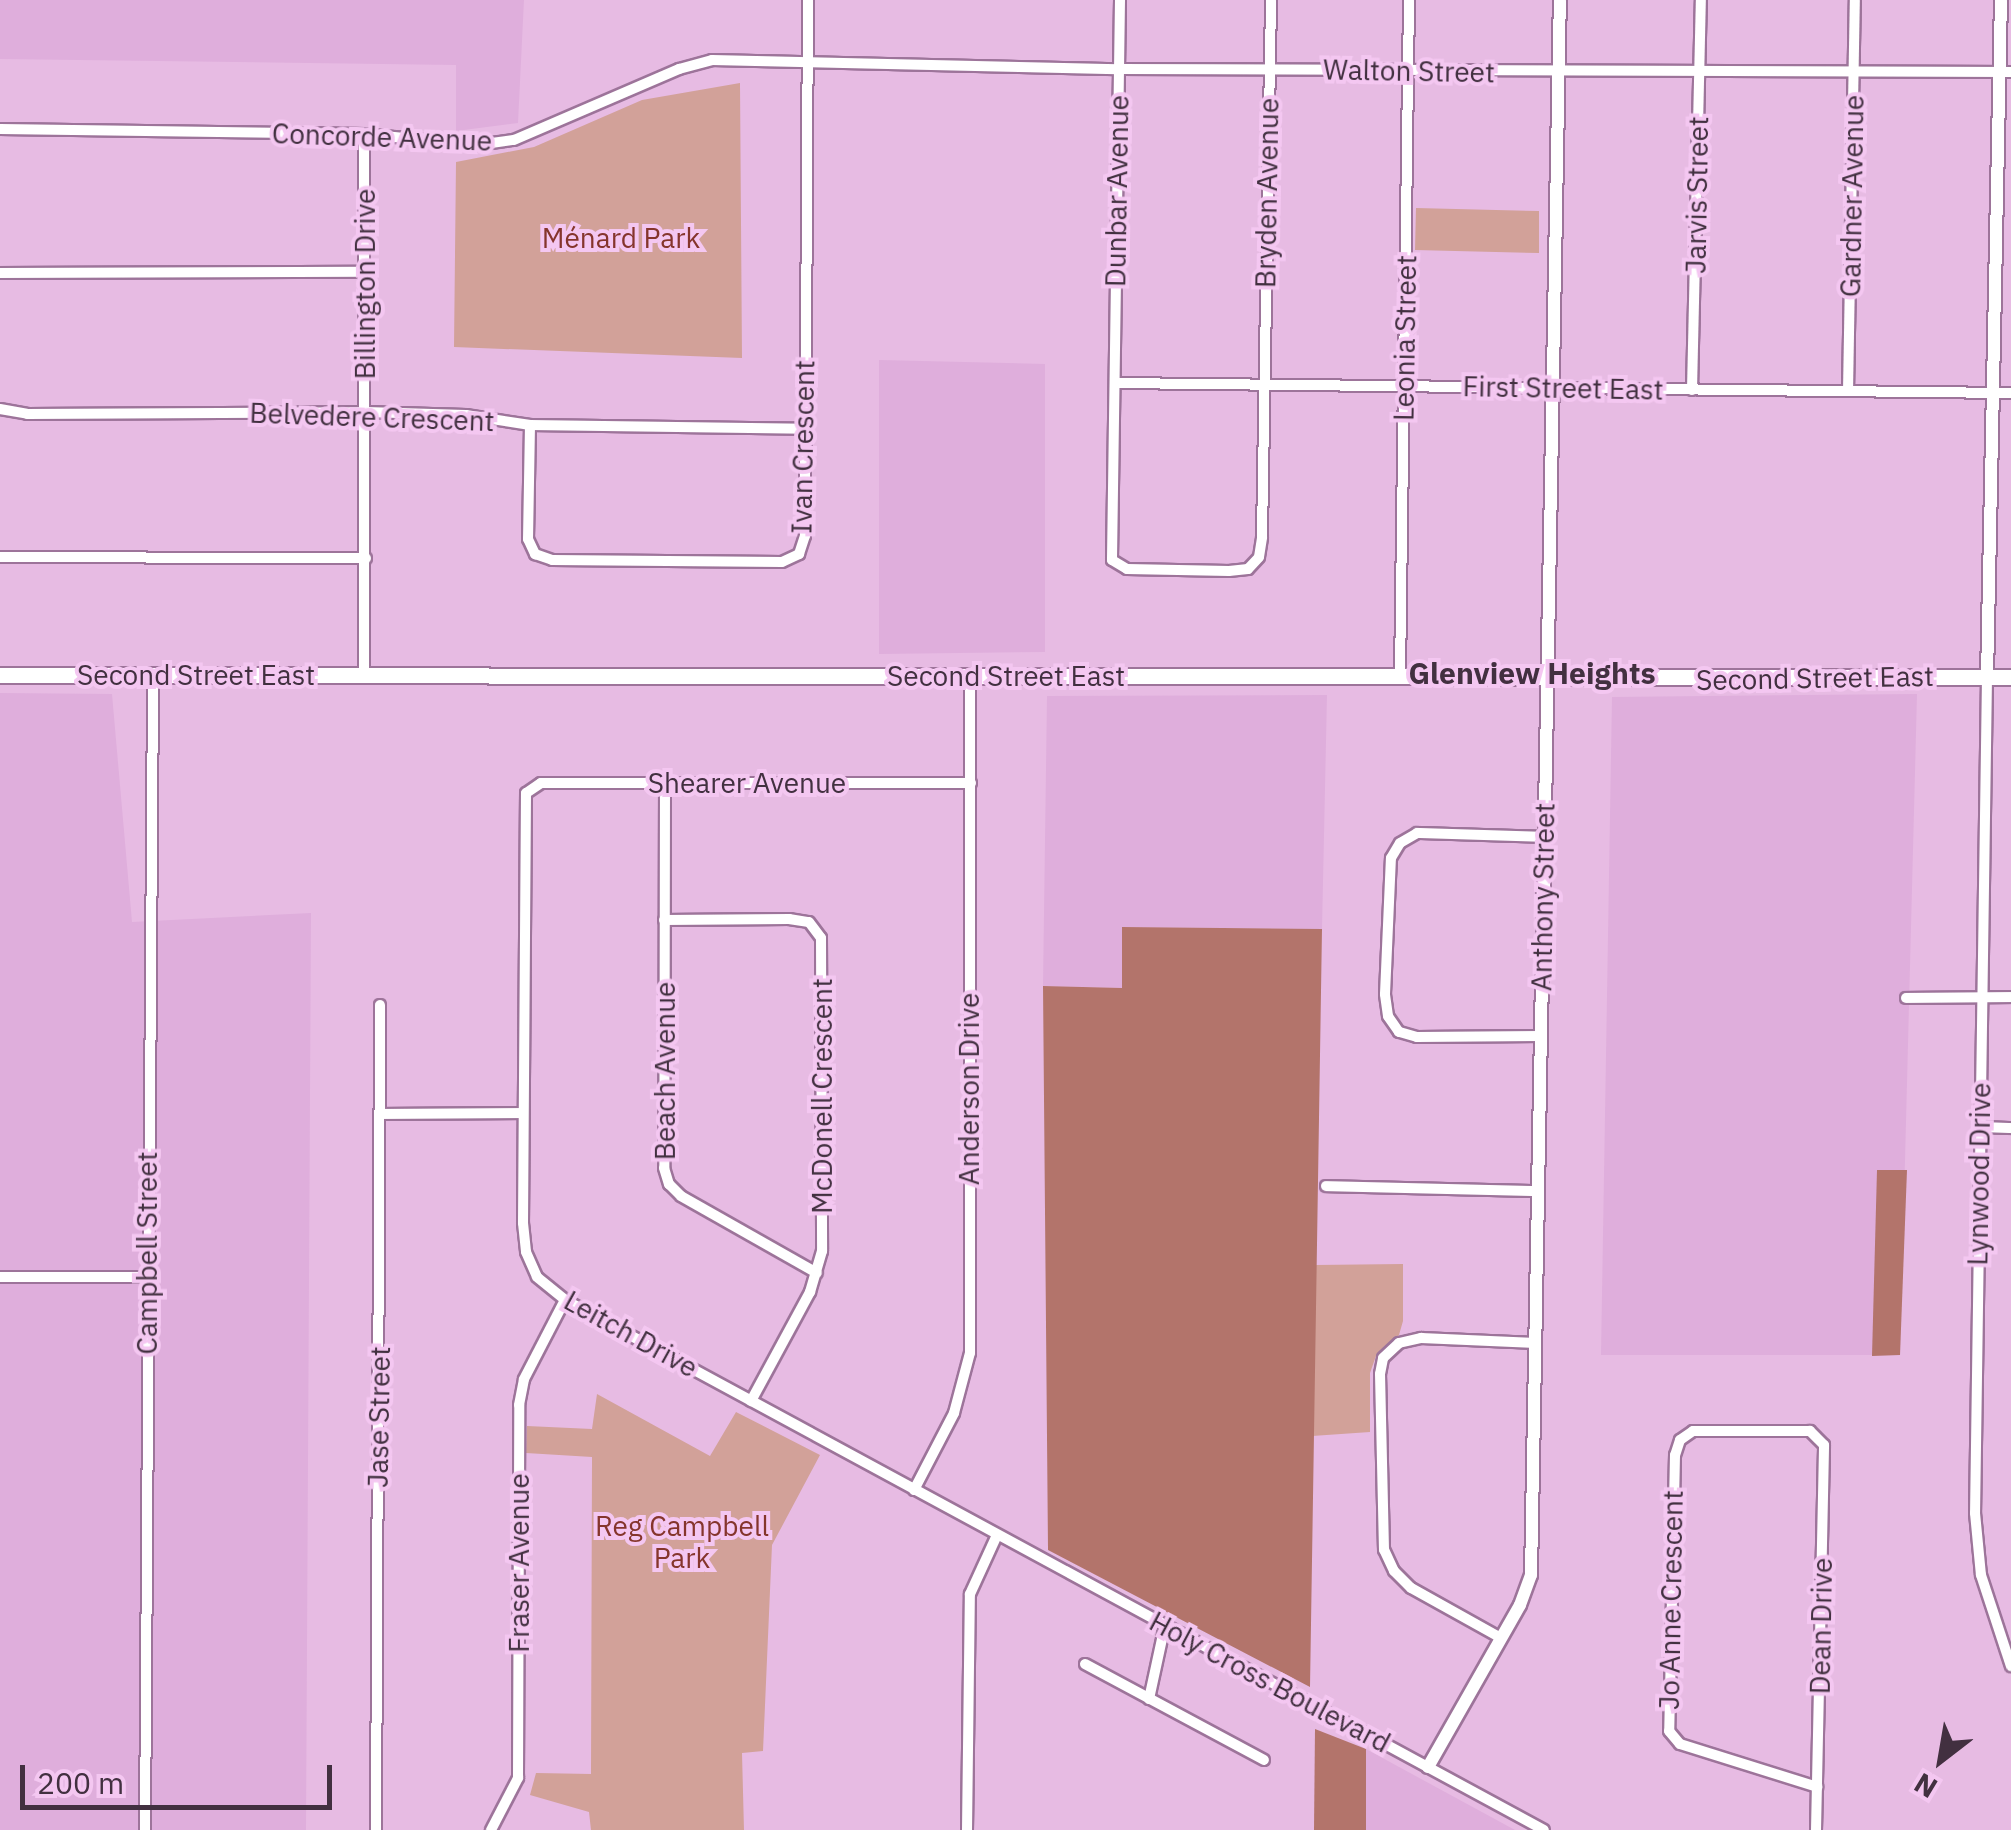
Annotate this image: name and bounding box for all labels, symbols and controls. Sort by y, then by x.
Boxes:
street label: Walton Street [1323,53,1495,89]
street label: Dunbar Avenue [1099,95,1135,287]
street label: Gardner Avenue [1833,95,1871,297]
street label: Bryden Avenue [1249,98,1285,288]
street label: Concorde Avenue [271,116,493,158]
street label: Jarvis Street [1679,116,1715,274]
street label: Billington Drive [348,189,382,379]
park label: Ménard Park [542,221,700,255]
street label: Leonia Street [1387,255,1423,421]
street label: Ivan Crescent [785,360,821,534]
street label: First Street East [1462,369,1664,407]
street label: Belvedere Crescent [249,396,495,438]
district label: Glenview Heights [1408,655,1656,691]
street label: Second Street East [77,658,315,692]
street label: Second Street East [887,659,1125,693]
street label: Second Street East [1696,659,1934,697]
street label: Shearer Avenue [648,766,846,800]
street label: Anthony Street [1525,803,1561,991]
street label: McDonell Crescent [805,978,839,1214]
street label: Beach Avenue [648,982,682,1160]
street label: Anderson Drive [952,993,986,1185]
street label: Lynwood Drive [1961,1082,1997,1266]
street label: Campbell Street [130,1151,164,1355]
street label: Leitch Drive [558,1284,704,1384]
street label: Jase Street [361,1346,397,1488]
street label: Fraser Avenue [502,1473,536,1653]
street label: Jo Anne Crescent [1652,1490,1690,1710]
park label: Reg Campbell Park [595,1509,769,1575]
street label: Dean Drive [1803,1557,1839,1695]
street label: Holy Cross Boulevard [1144,1604,1396,1760]
north arrow [1891,1710,1991,1810]
scale bar [25,1745,338,1807]
text: 200 m [37,1763,124,1802]
text: N [1907,1765,1944,1807]

